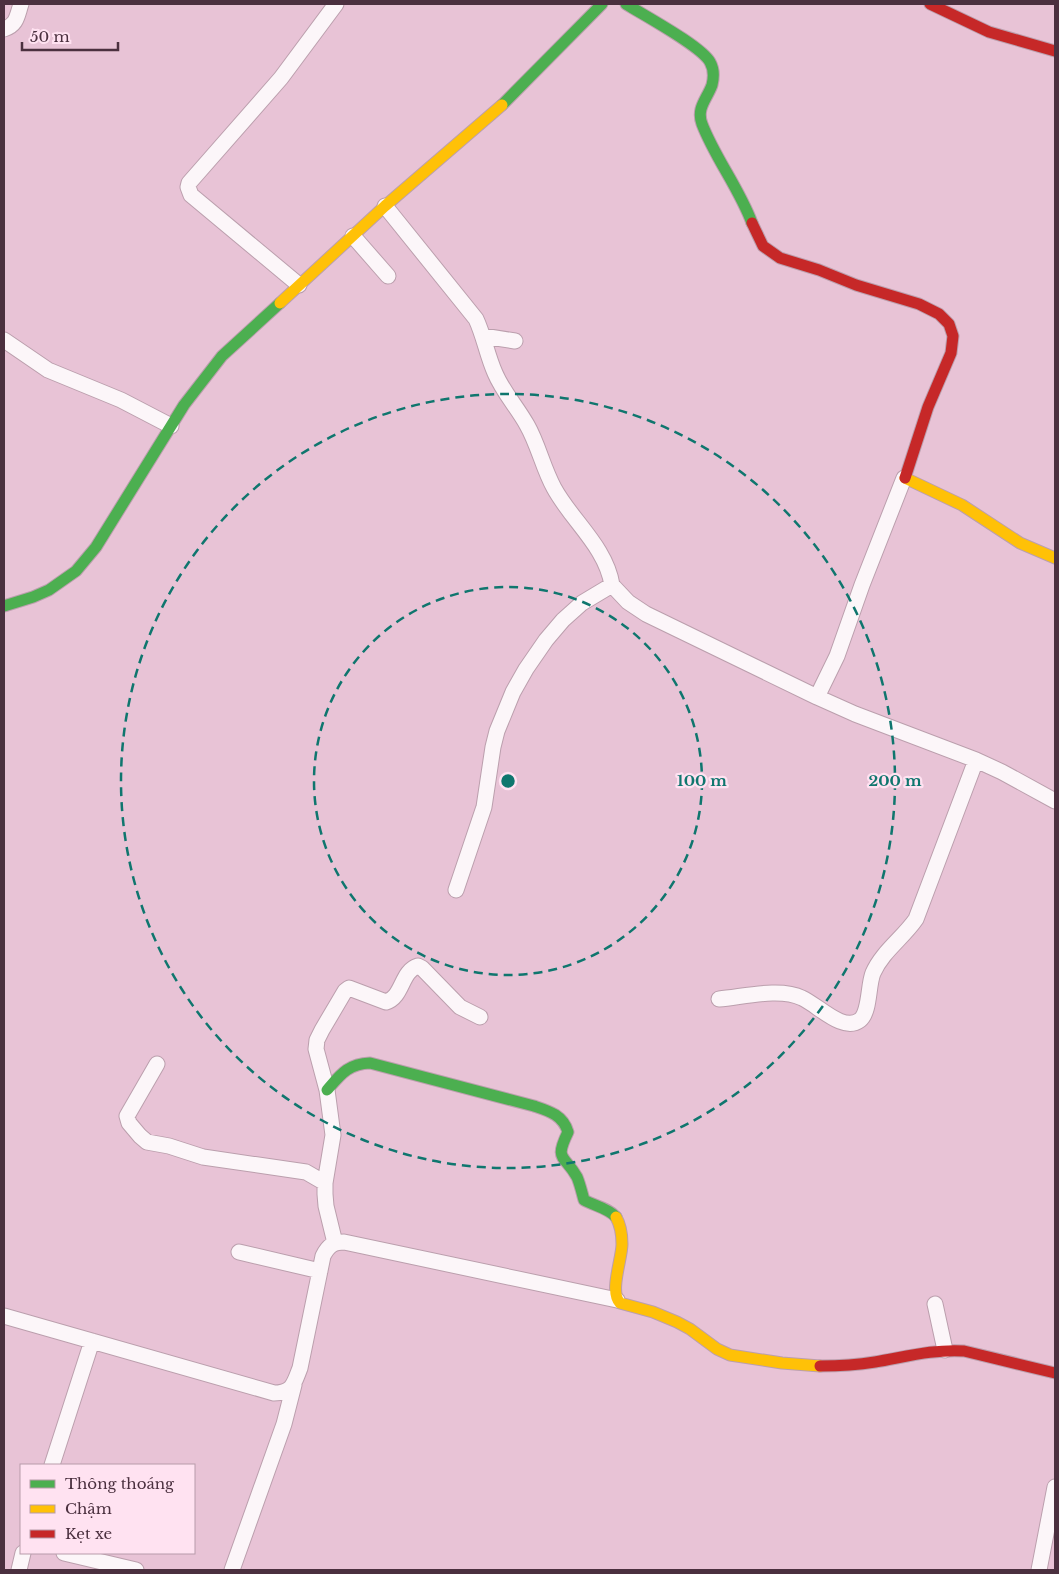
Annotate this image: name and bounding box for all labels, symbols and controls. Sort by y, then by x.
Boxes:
scale bar [22,20,119,52]
text: 50 m [30,27,70,46]
text: 100 m [677,771,727,790]
text: 200 m [869,771,922,790]
centre of rings [499,772,517,790]
legend [20,1464,195,1554]
text: Thông thoáng [65,1474,175,1493]
text: Chậm [65,1499,112,1518]
text: Kẹt xe [65,1524,112,1543]

